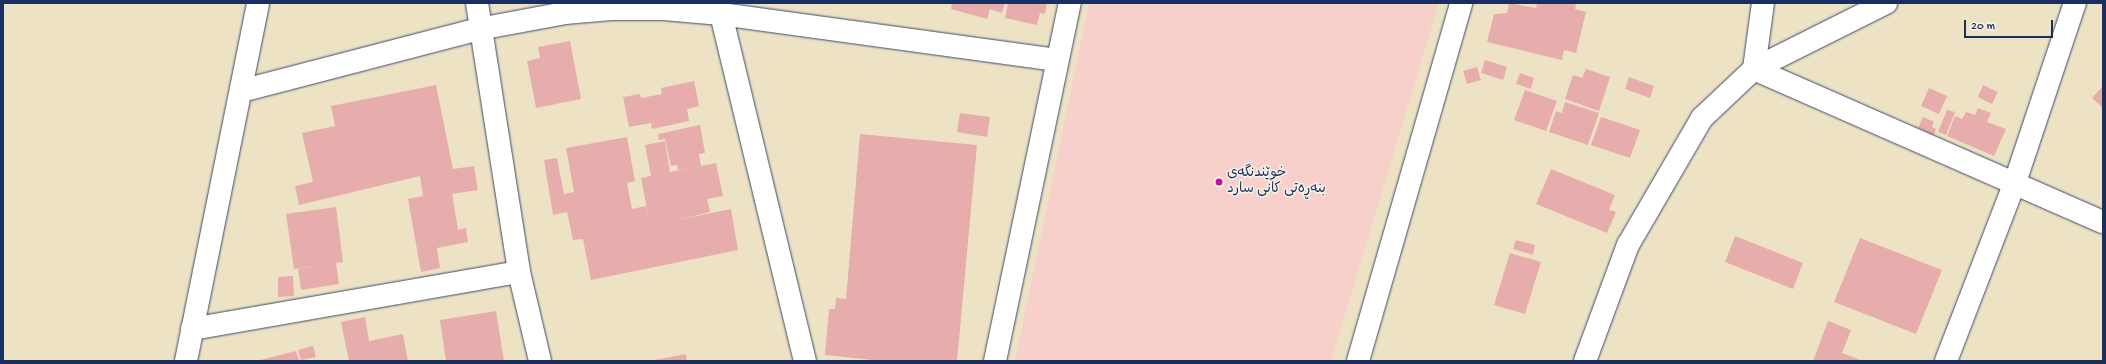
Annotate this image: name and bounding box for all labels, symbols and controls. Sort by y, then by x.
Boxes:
scale bar [1966,12,2055,38]
text: 20 m [1971,20,1995,34]
place label: خوێندنگەی بنەڕەتی کانی سارد [1227,166,1326,198]
marker: خوێندنگەی بنەڕەتی کانی سارد [1214,177,1224,187]

